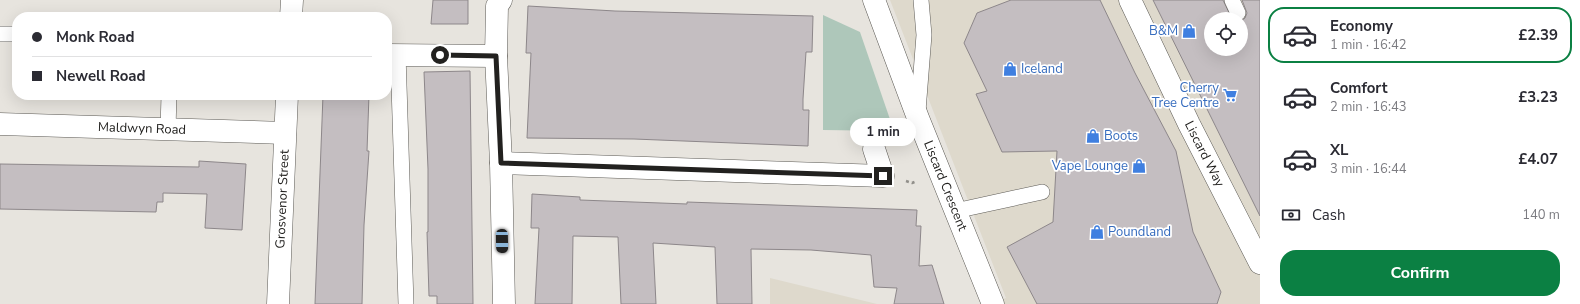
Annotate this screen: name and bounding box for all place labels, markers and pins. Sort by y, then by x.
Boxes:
place label: B&M [1149,22,1178,40]
shop icon: B&M [1181,23,1197,39]
place label: Iceland [1021,60,1063,78]
shop icon: Iceland [1002,61,1018,77]
place label: Cherry Tree Centre [1152,79,1219,112]
supermarket icon: Cherry Tree Centre [1222,87,1238,103]
place label: Boots [1104,127,1138,145]
shop icon: Boots [1085,128,1101,144]
place label: Vape Lounge [1051,157,1128,175]
shop icon: Vape Lounge [1131,158,1147,174]
place label: Poundland [1108,223,1171,241]
shop icon: Poundland [1089,224,1105,240]

